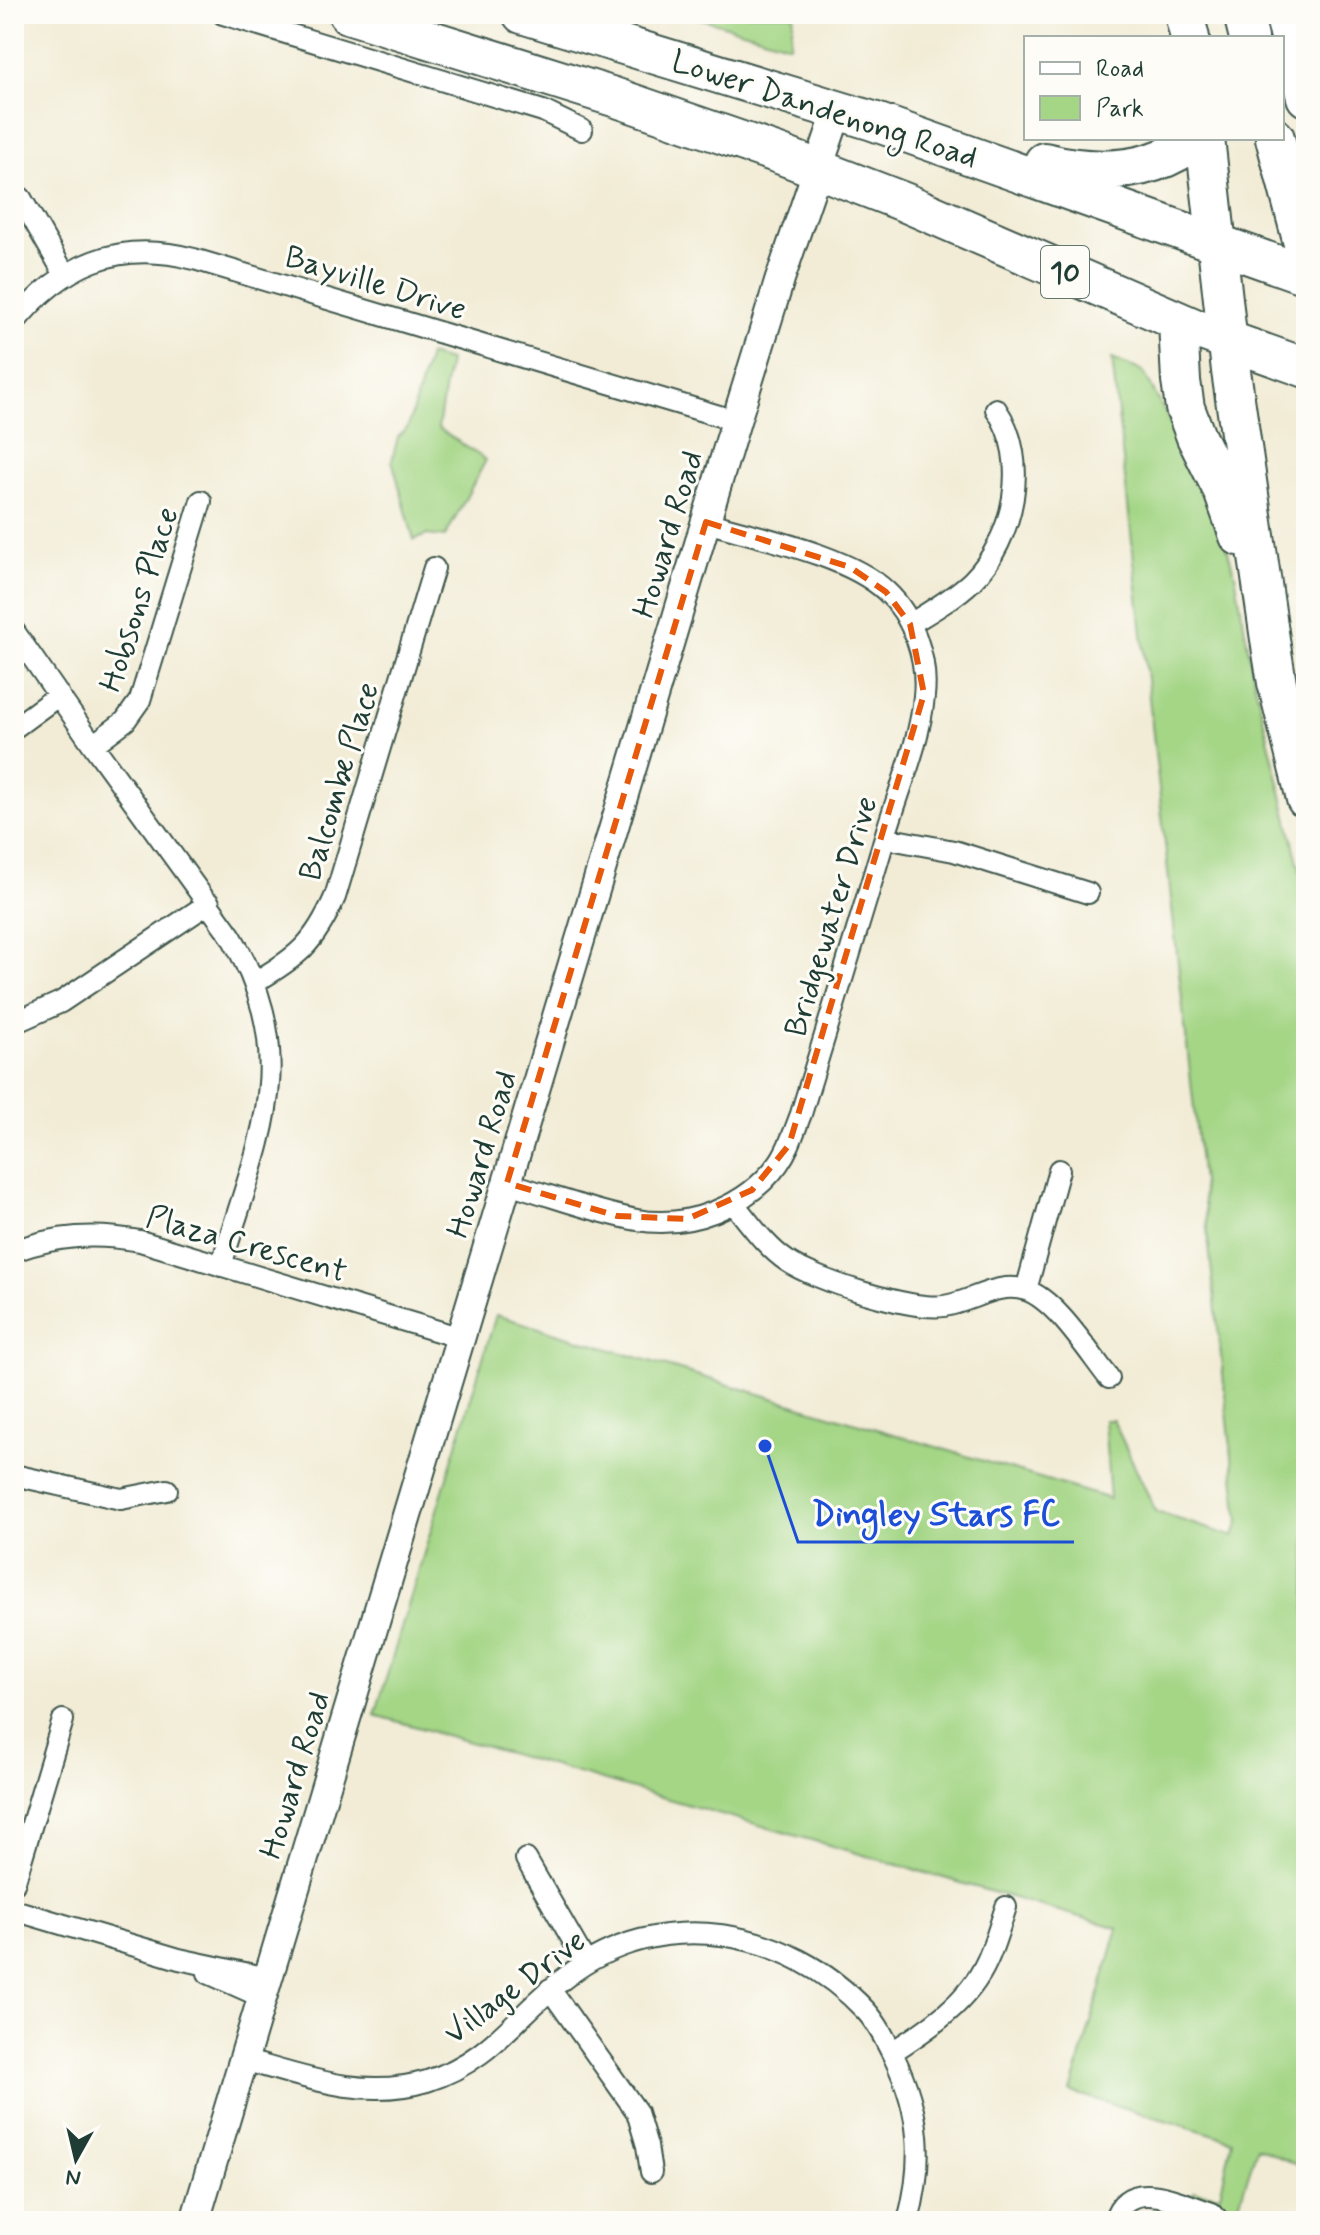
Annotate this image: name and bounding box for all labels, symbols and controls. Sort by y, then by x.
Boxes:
legend [1024,36,1284,140]
street label: Lower Dandenong Road [665,41,983,181]
text: Road [1096,54,1144,85]
text: Park [1096,94,1144,125]
street label: Bayville Drive [280,236,471,331]
road number: 10 [1041,246,1089,298]
street label: Howard Road [624,446,714,623]
street label: Hobsons Place [90,502,190,697]
street label: Balcombe Place [290,677,390,886]
street label: Bridgewater Drive [775,791,888,1042]
street label: Howard Road [438,1066,528,1243]
street label: Plaza Crescent [141,1196,352,1294]
callout: Dingley Stars FC [798,1484,1074,1542]
text: Dingley Stars FC [812,1493,1060,1541]
street label: Howard Road [251,1687,341,1864]
street label: Village Drive [436,1920,595,2055]
north arrow [36,2119,116,2199]
text: N [64,2162,83,2192]

